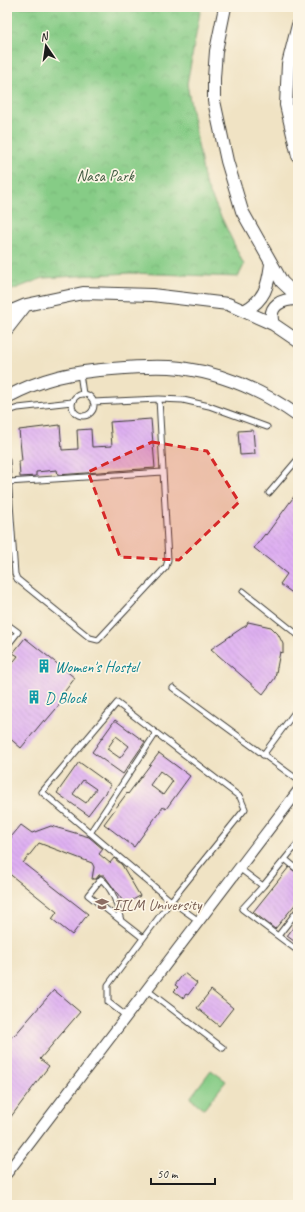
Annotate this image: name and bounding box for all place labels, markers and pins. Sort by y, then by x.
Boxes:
place label: Women's Hostel [55,657,141,677]
building icon: Women's Hostel [36,658,52,674]
place label: D Block [45,688,87,708]
building icon: D Block [26,689,42,705]
place label: IILM University [113,895,203,915]
school or university icon: IILM University [94,896,110,912]

